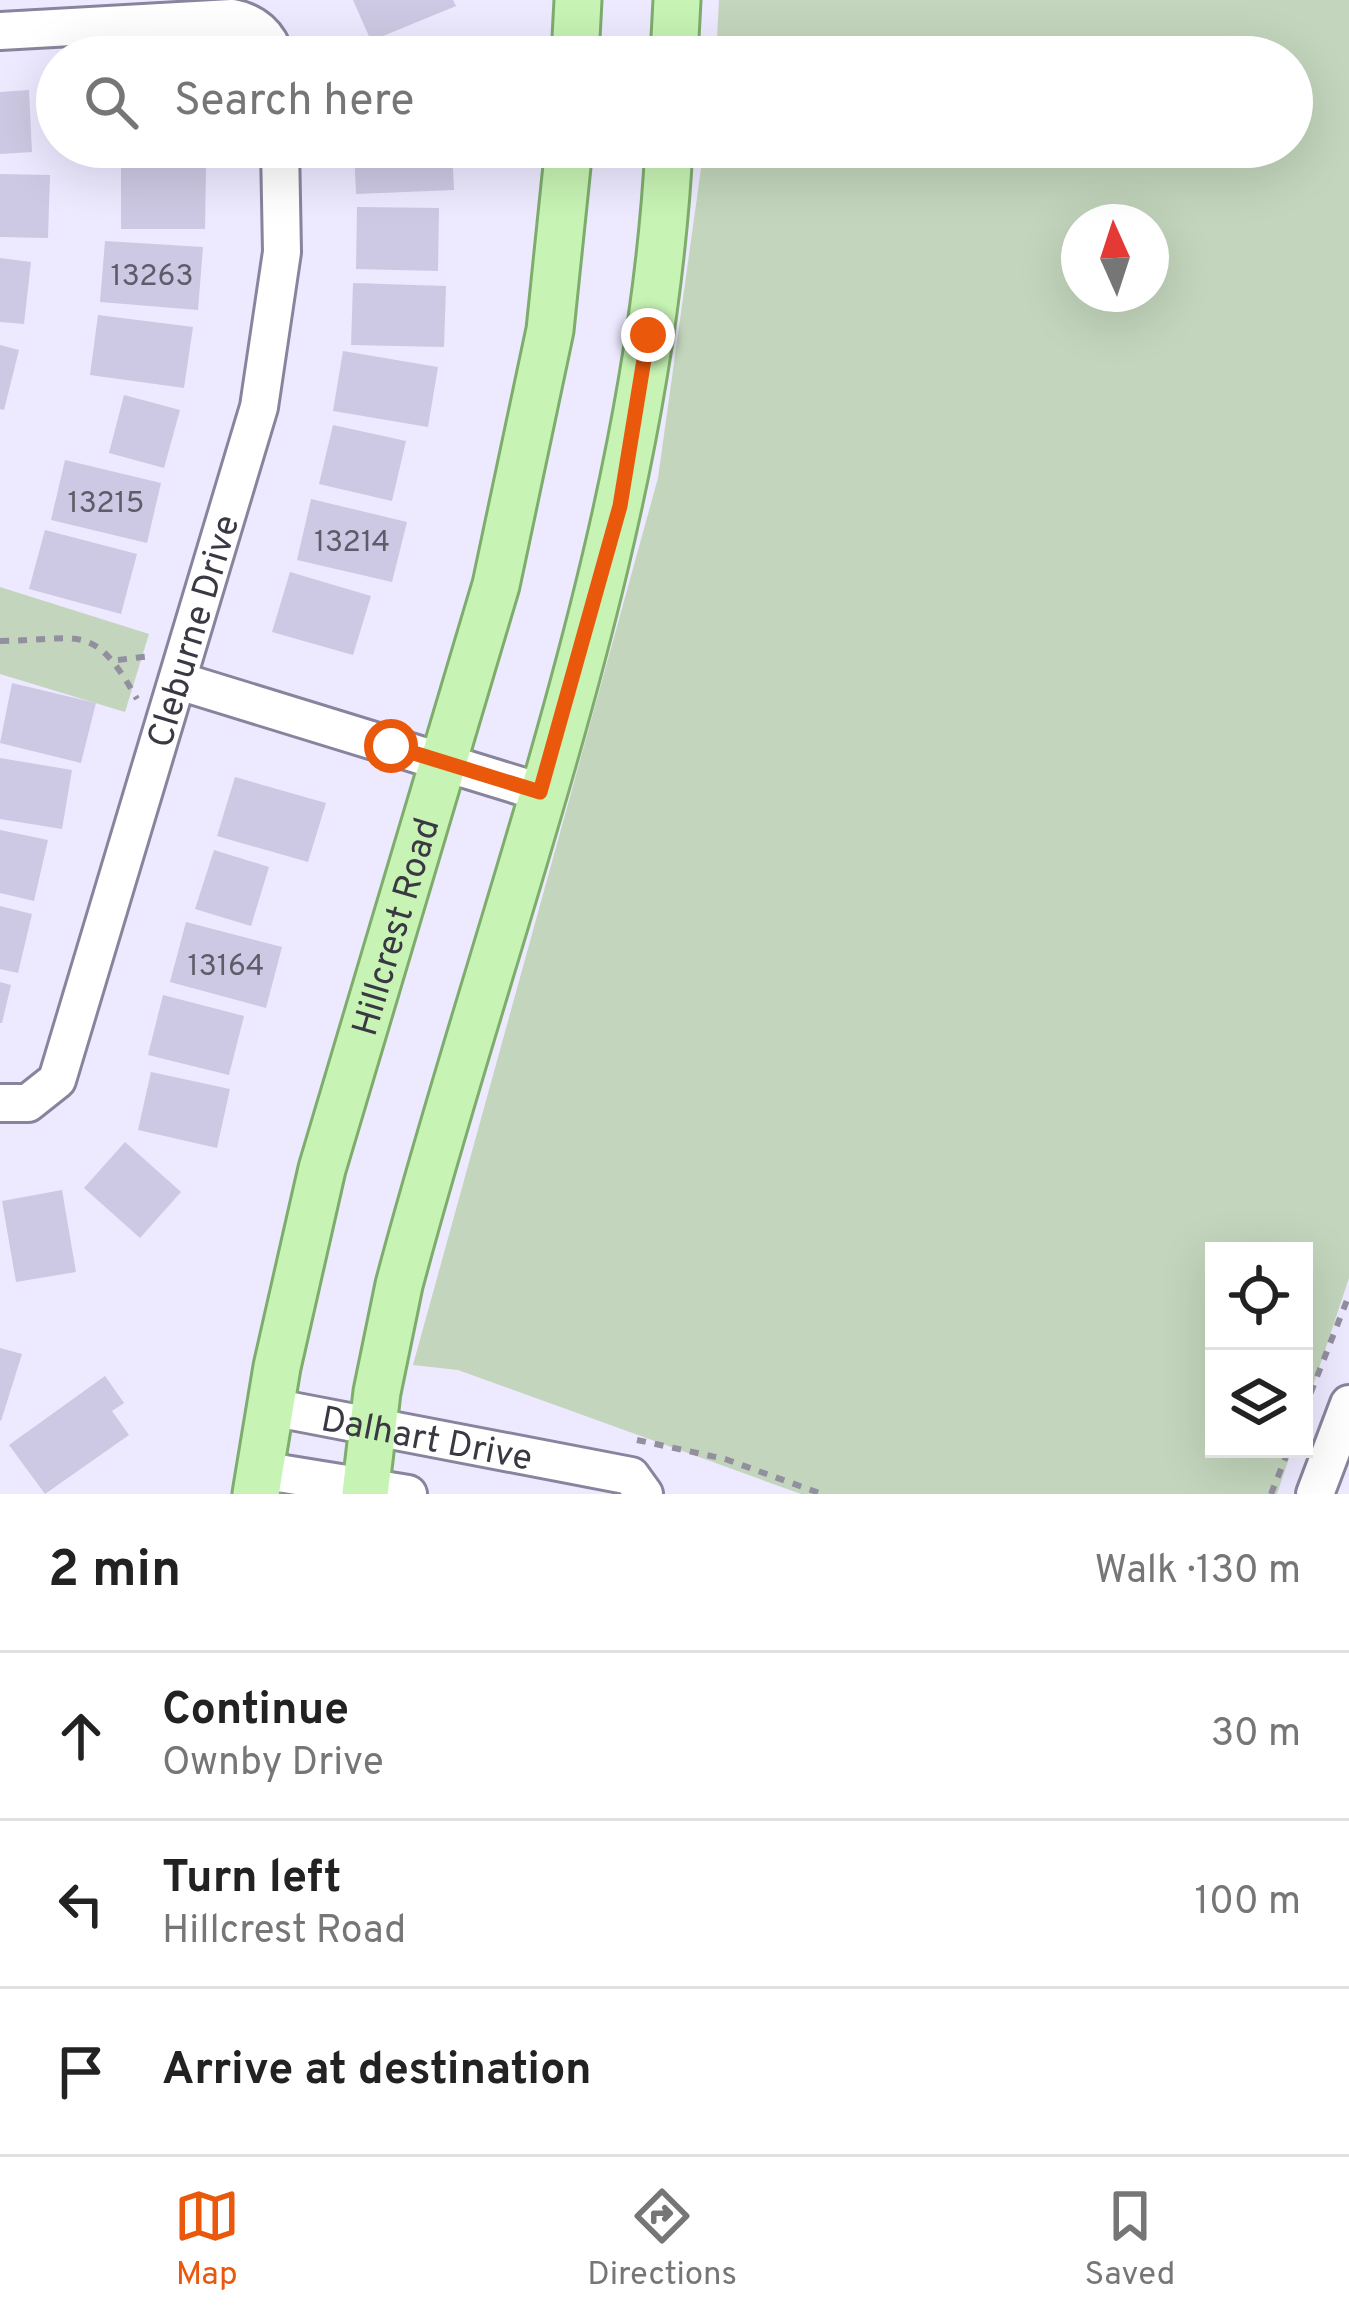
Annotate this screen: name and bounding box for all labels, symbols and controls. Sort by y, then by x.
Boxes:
search box [36,36,1313,168]
icon: search [78,69,144,135]
text: Search here [174,74,414,131]
north arrow [1061,204,1169,312]
house number: 13263 [111,259,193,296]
route end [621,308,675,362]
house number: 13215 [68,486,144,523]
street label: Cleburne Drive [139,510,252,754]
house number: 13214 [314,525,390,562]
route start [364,719,418,773]
street label: Hillcrest Road [344,813,452,1042]
house number: 13164 [188,949,264,986]
map controls [1205,1242,1313,1458]
button: locate [1205,1242,1313,1350]
button: layers [1205,1350,1313,1458]
street label: Dalhart Drive [317,1398,536,1484]
text: 2 min [48,1540,181,1605]
text: Walk · 130 m [1095,1548,1301,1597]
text: Continue [162,1683,349,1740]
icon: ahead [48,1703,114,1769]
text: 30 m [1211,1711,1301,1760]
text: Ownby Drive [162,1740,384,1789]
text: Turn left [162,1851,341,1908]
icon: left [48,1871,114,1937]
text: 100 m [1194,1879,1301,1928]
text: Hillcrest Road [162,1908,406,1957]
icon: arrive [48,2039,114,2105]
text: Arrive at destination [162,2043,592,2100]
tab: Map [174,2183,240,2297]
tab: Directions [587,2183,737,2297]
tab: Saved [1085,2183,1175,2297]

